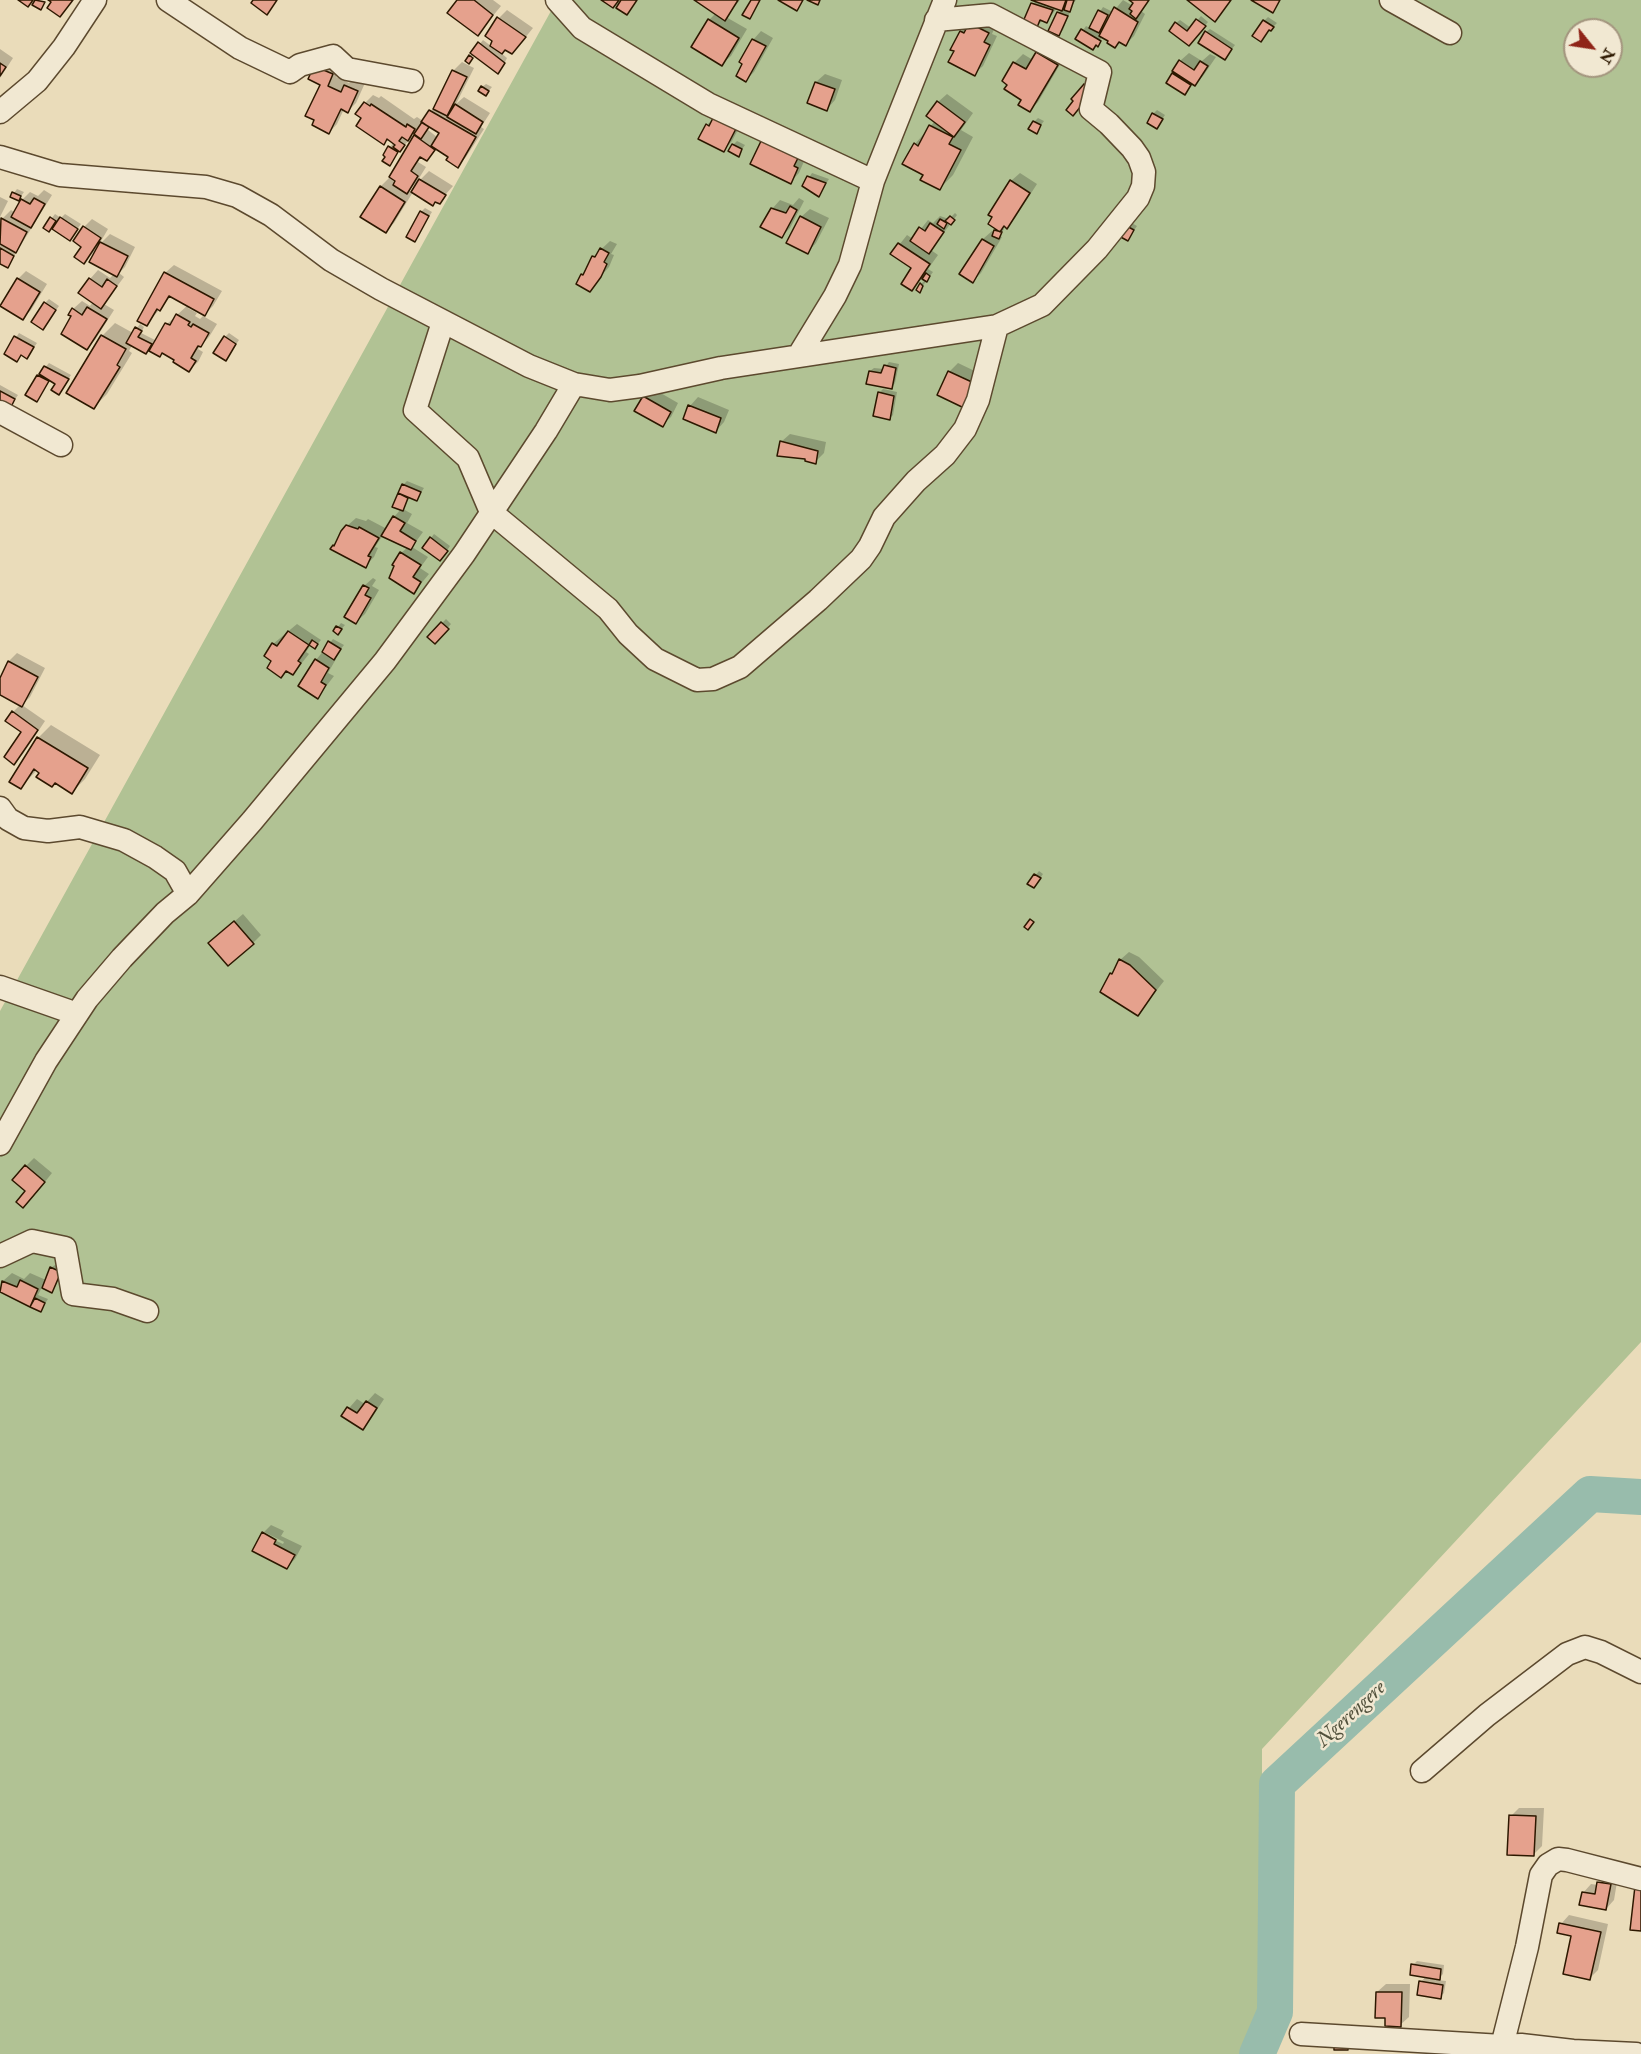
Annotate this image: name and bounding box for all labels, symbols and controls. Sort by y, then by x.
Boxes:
north arrow [1563,18,1623,78]
text: N [1595,45,1619,67]
water label: Ngerengere [1312,1676,1392,1754]

